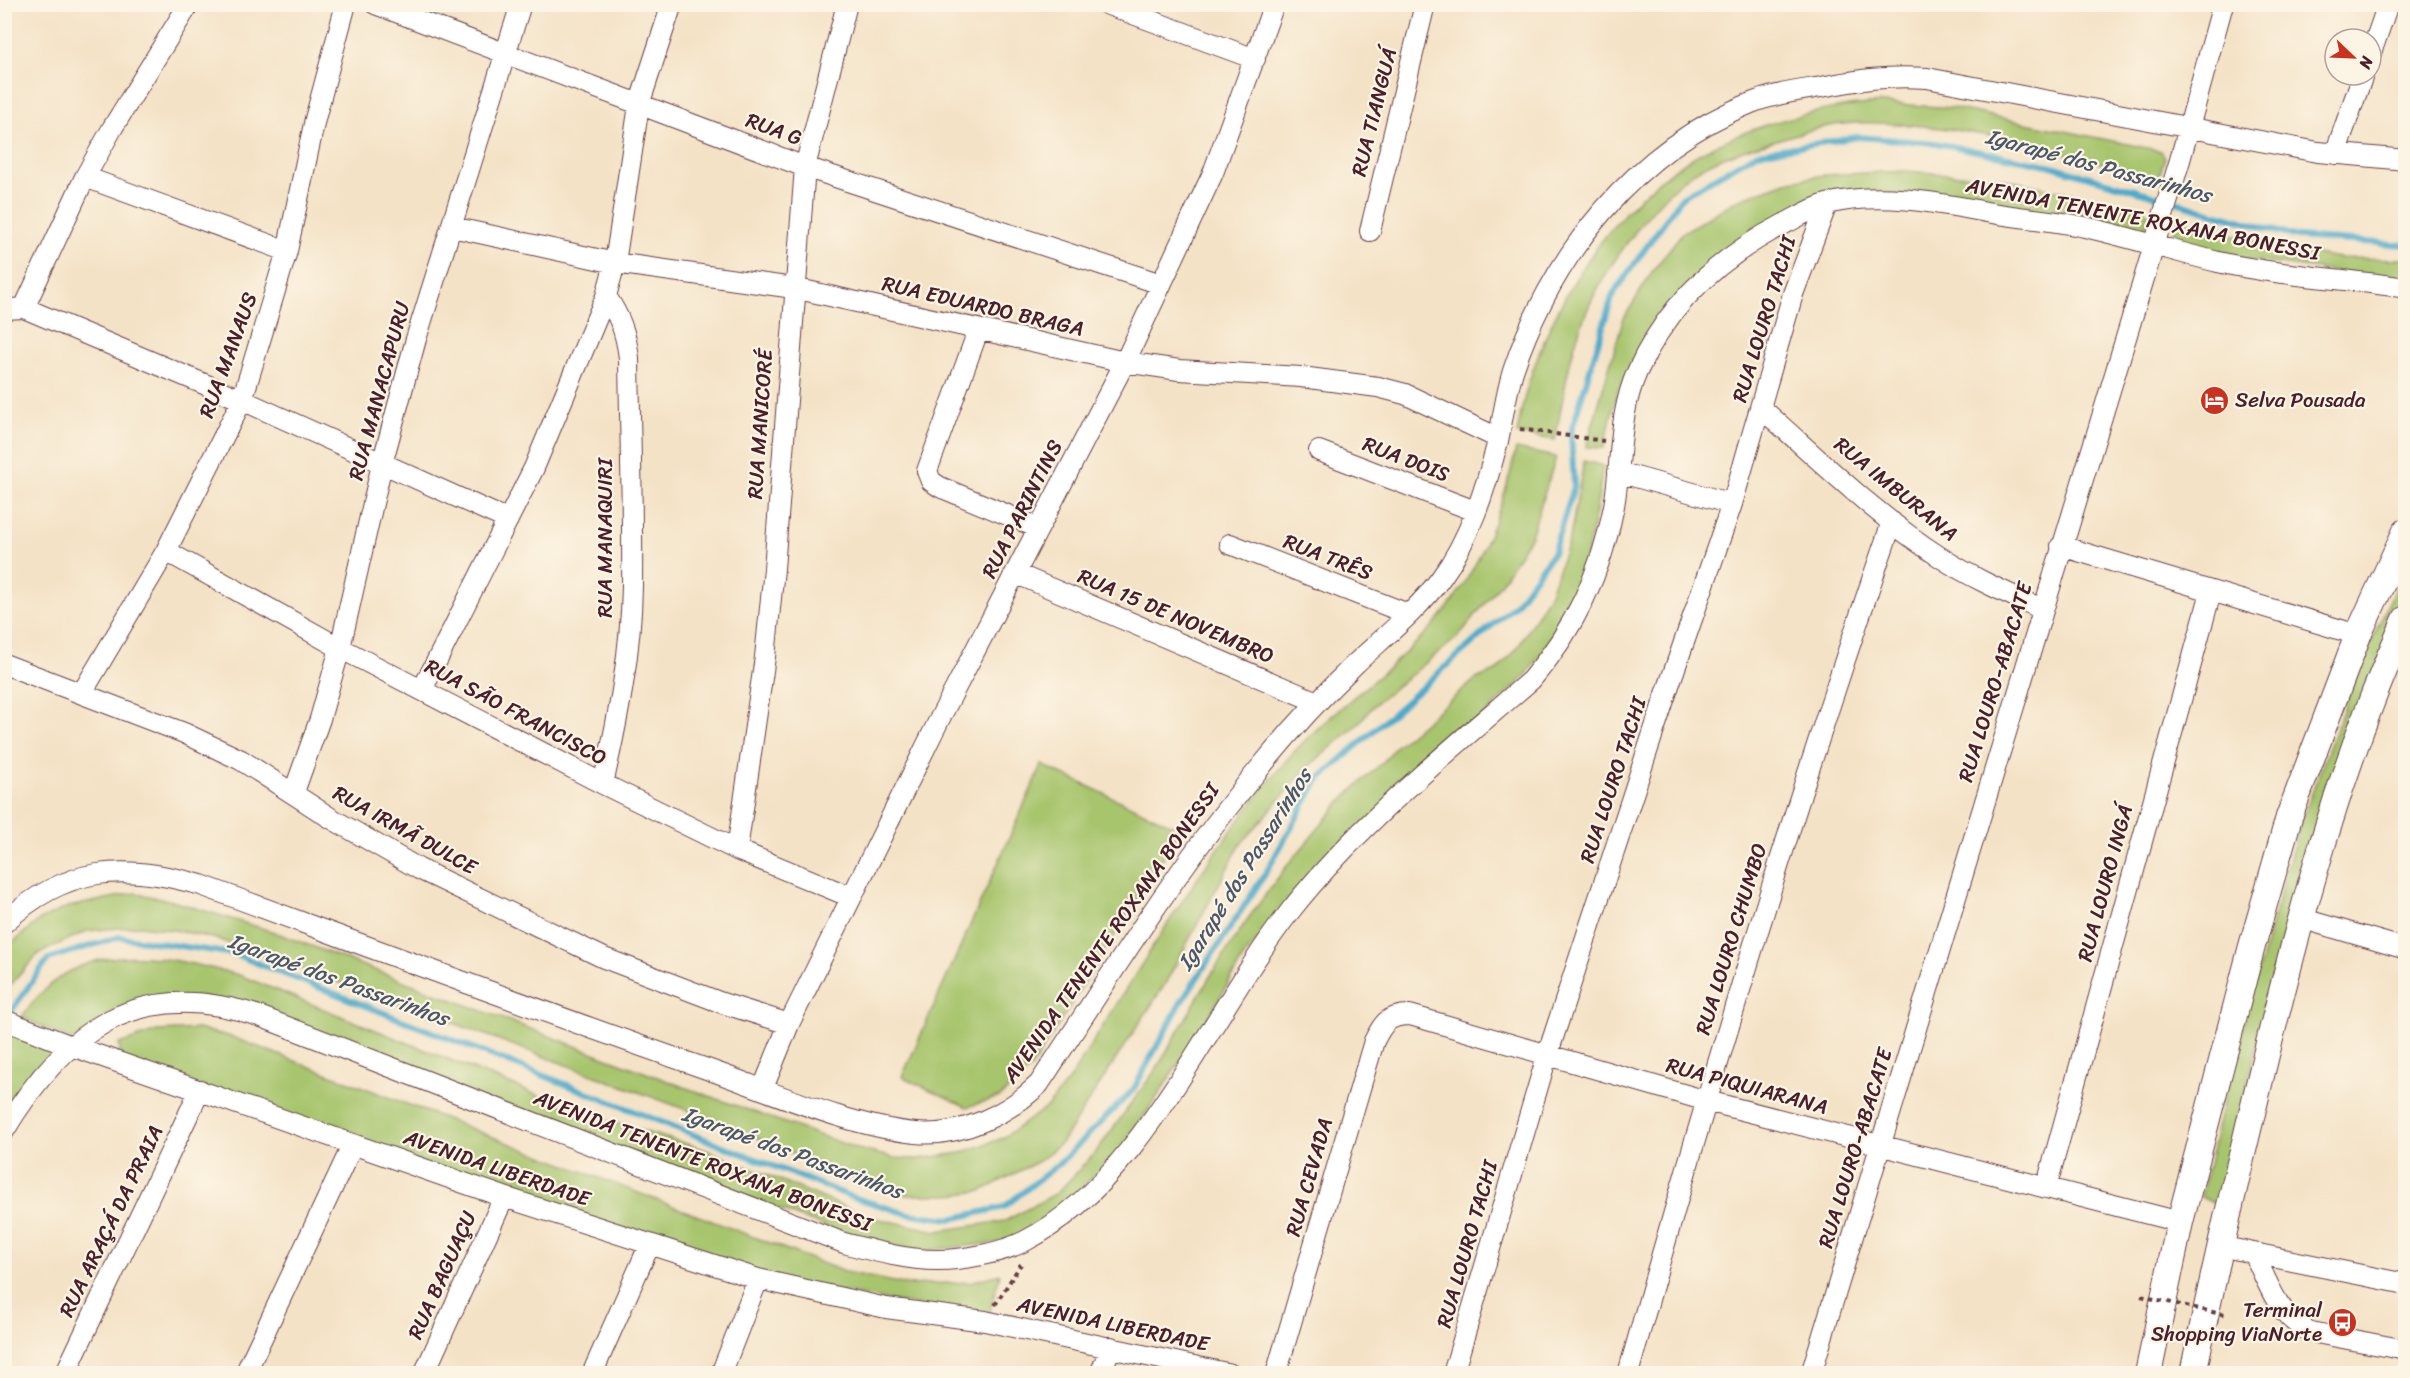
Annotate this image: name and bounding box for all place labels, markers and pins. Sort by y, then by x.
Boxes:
place label: Selva Pousada [2235,381,2366,419]
hotel icon: Selva Pousada [2198,384,2230,416]
place label: Terminal Shopping ViaNorte [2151,1291,2323,1353]
bus stop icon: Terminal Shopping ViaNorte [2327,1306,2359,1338]

